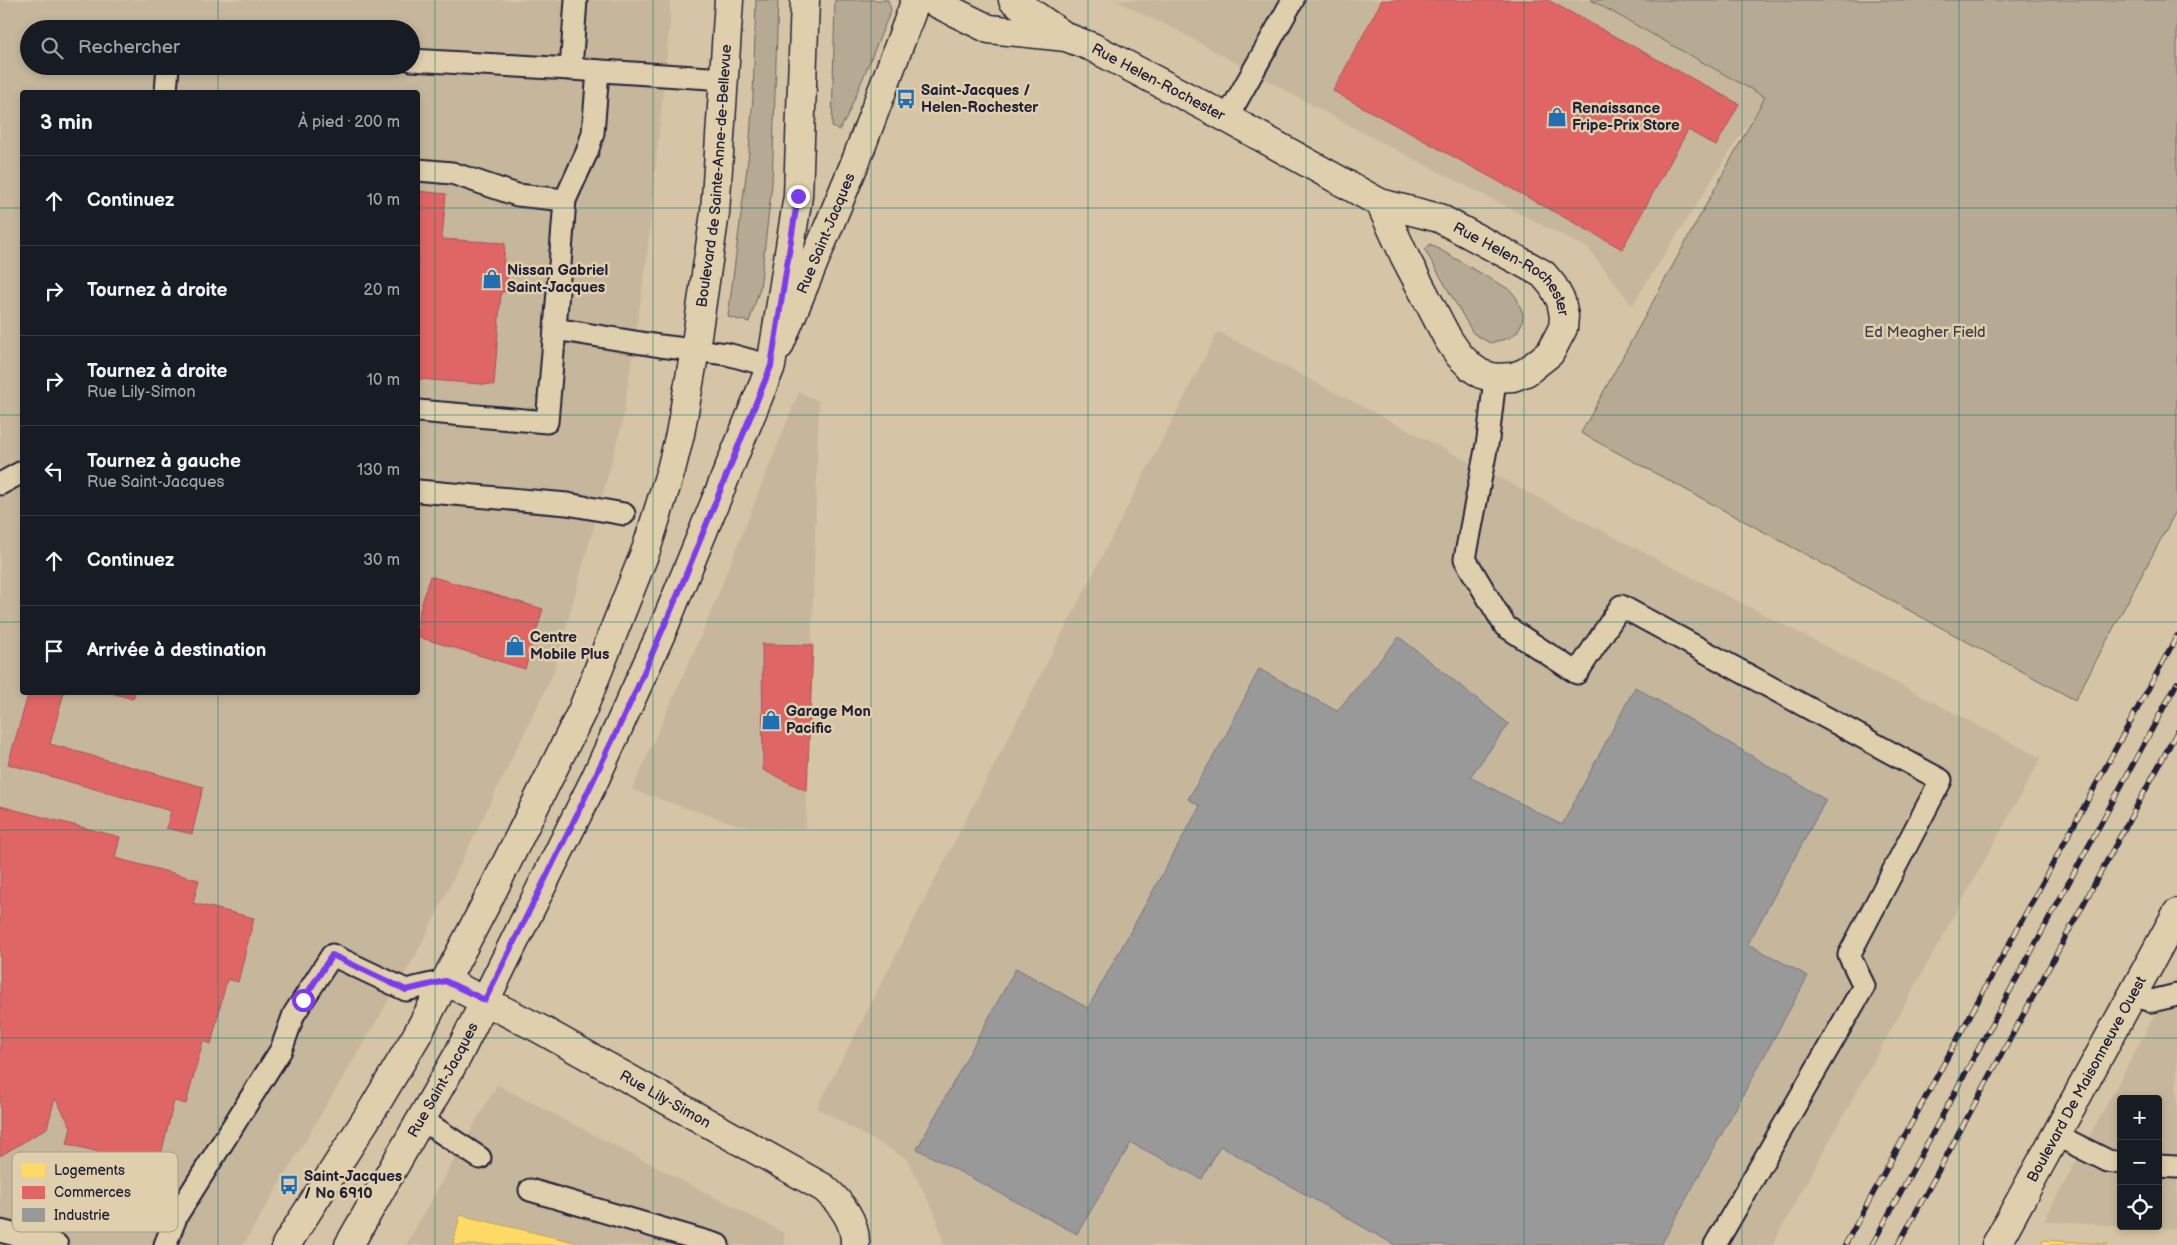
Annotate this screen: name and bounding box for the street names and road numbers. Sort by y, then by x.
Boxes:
street label: Rue Helen-Rochester [1088,39,1229,125]
street label: Boulevard de Sainte-Anne-de-Bellevue [692,44,736,309]
street label: Rue Saint-Jacques [792,170,859,296]
street label: Rue Helen-Rochester [1450,218,1573,318]
street label: Boulevard De Maisonneuve Ouest [2023,972,2151,1185]
street label: Rue Saint-Jacques [403,1019,482,1141]
street label: Rue Lily-Simon [616,1066,714,1132]

